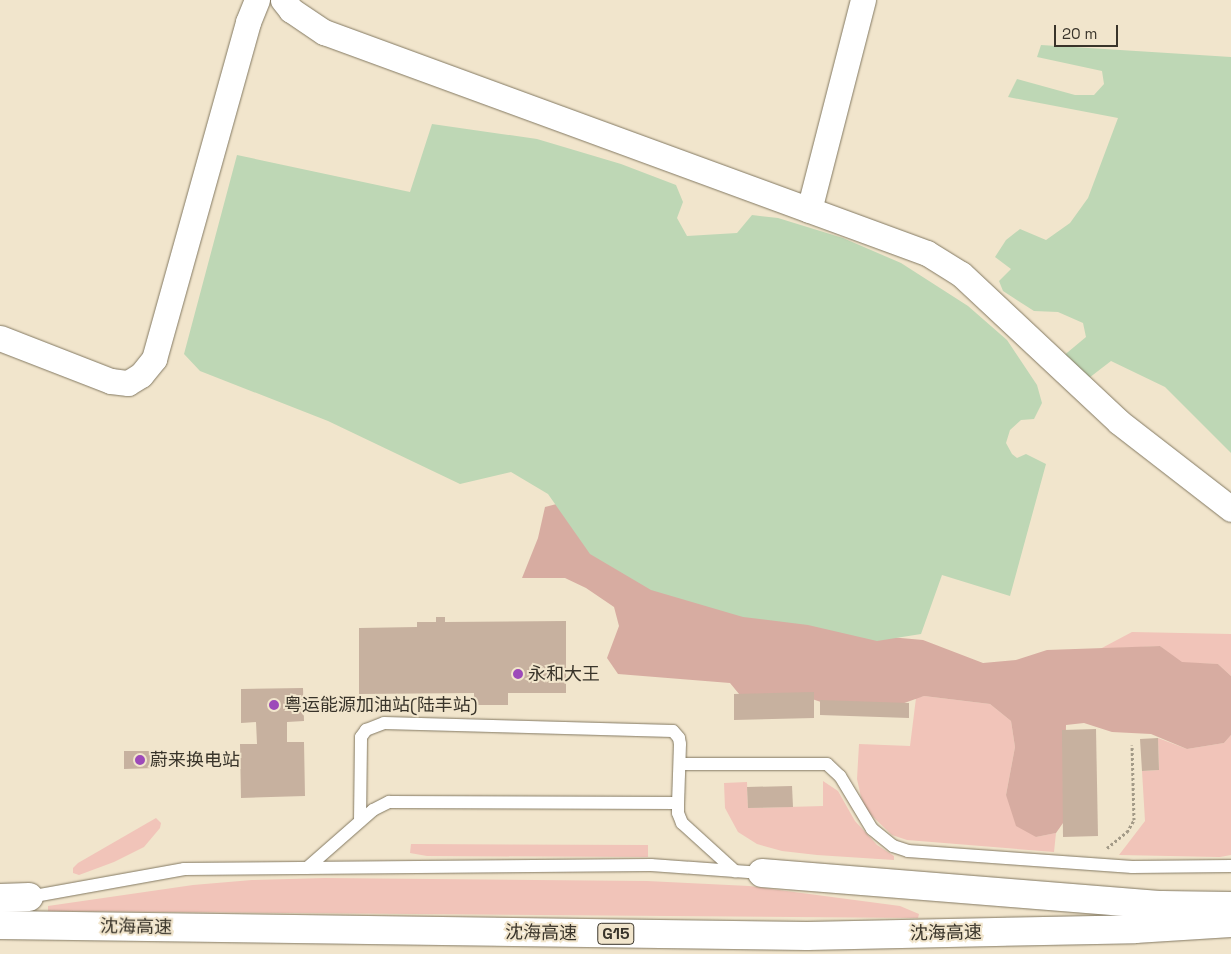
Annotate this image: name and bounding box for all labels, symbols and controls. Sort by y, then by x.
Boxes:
scale bar [1056,15,1120,47]
text: 20 m [1062,24,1097,43]
place label: 永和大王 [528,663,600,685]
marker: 永和大王 [512,668,524,680]
place label: 粤运能源加油站(陆丰站) [284,694,478,716]
marker: 粤运能源加油站(陆丰站) [268,699,280,711]
place label: 蔚来换电站 [150,749,240,771]
marker: 蔚来换电站 [134,754,146,766]
street label: 沈海高速 [100,916,172,938]
road number: G15 [597,921,635,948]
street label: 沈海高速 [505,922,577,944]
street label: 沈海高速 [910,922,982,944]

